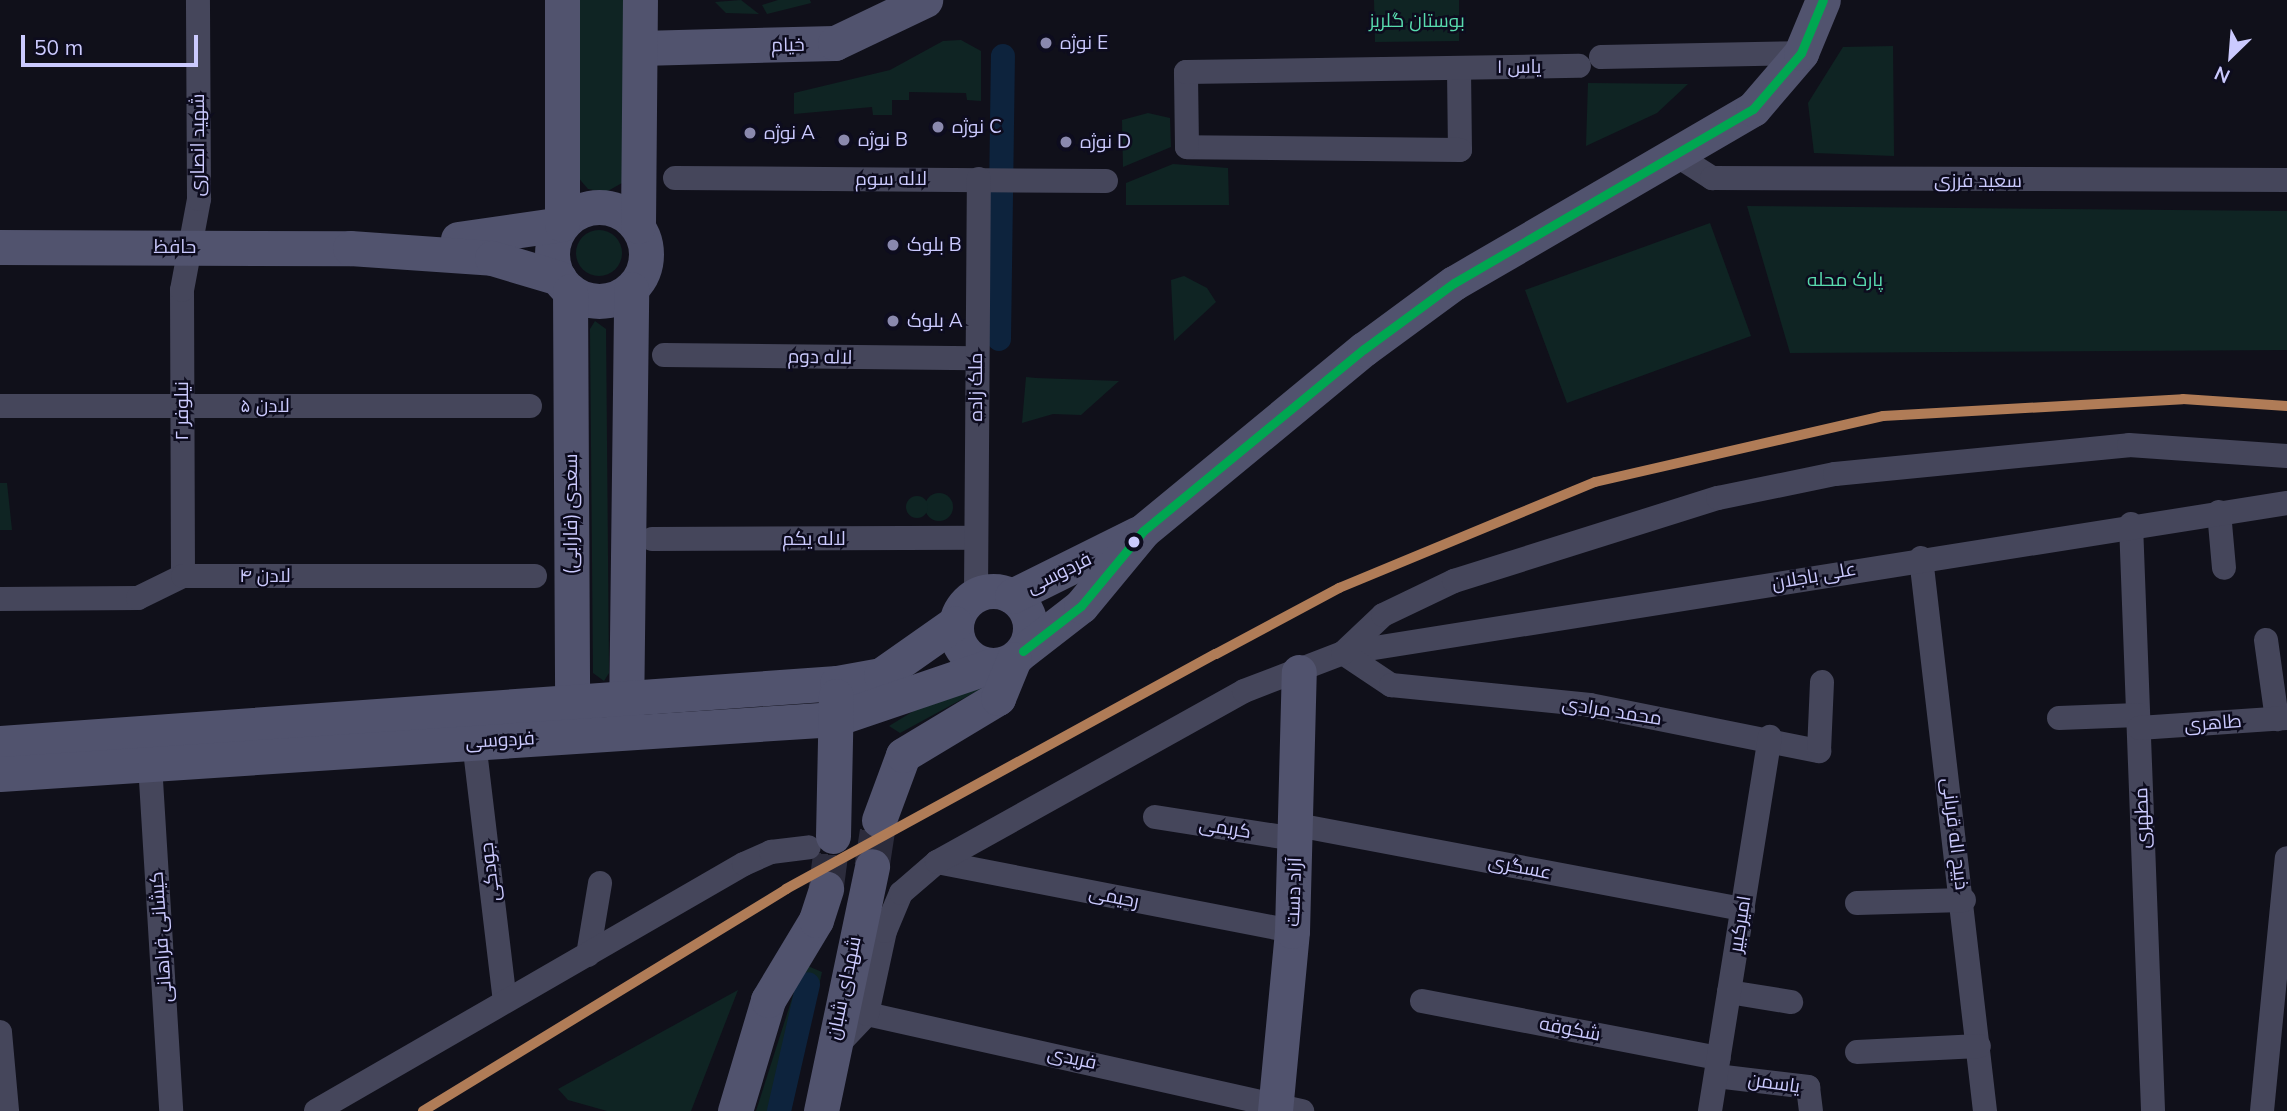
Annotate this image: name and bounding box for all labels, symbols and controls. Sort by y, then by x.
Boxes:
park label: بوستان گلریز [1369,10,1465,32]
scale bar [24,21,201,65]
north arrow [2196,21,2266,91]
place label: نوژه E [1060,32,1108,54]
street label: خیام [771,33,805,57]
text: 50 m [34,34,83,60]
marker: نوژه E [1038,35,1054,51]
street label: یاس ۱ [1497,56,1541,78]
text: N [2211,61,2234,89]
street label: شهید انصاری [187,94,209,196]
place label: نوژه C [952,116,1002,138]
marker: نوژه C [930,119,946,135]
place label: نوژه A [764,122,815,144]
marker: نوژه A [742,125,758,141]
place label: نوژه B [858,129,908,151]
place label: نوژه D [1080,131,1131,153]
marker: نوژه B [836,132,852,148]
marker: نوژه D [1058,134,1074,150]
street label: لاله سوم [855,168,927,190]
street label: سعید فرزی [1934,170,2022,192]
place label: بلوک B [907,234,962,256]
street label: حافظ [154,236,196,258]
marker: بلوک B [885,237,901,253]
park label: پارک محله [1807,269,1883,291]
place label: بلوک A [907,310,963,332]
marker: بلوک A [885,313,901,329]
street label: لاله دوم [787,345,853,369]
street label: ملک زاده [965,353,987,421]
street label: نیلوفر ۲ [171,381,193,441]
street label: لادن ۵ [240,395,290,417]
street label: سعدی (فارابی) [560,453,582,575]
street label: لاله یکم [782,528,846,550]
unlabelled marker [1127,535,1141,549]
street label: فردوسی [1023,548,1095,598]
street label: علی باجلان [1770,557,1858,595]
street label: لادن ۴ [239,565,291,587]
street label: محمد مرادی [1560,692,1664,730]
street label: طاهری [2183,710,2243,736]
street label: فردوسی [465,727,535,753]
street label: ذبیح اله قربانی [1937,777,1973,891]
street label: مطهری [2130,787,2154,849]
street label: کریمی [1197,813,1253,843]
street label: جودکی [475,841,505,903]
street label: عسگری [1487,850,1553,884]
street label: آزاد دست [1281,857,1307,927]
street label: کیشانی فراهانی [145,871,177,1003]
street label: رحیمی [1087,881,1141,913]
street label: امیرکبیر [1724,894,1756,954]
street label: شهدای شبان [822,934,866,1042]
street label: شکوفه [1538,1012,1602,1046]
street label: فریدی [1045,1042,1099,1074]
street label: یاسمن [1746,1068,1802,1098]

